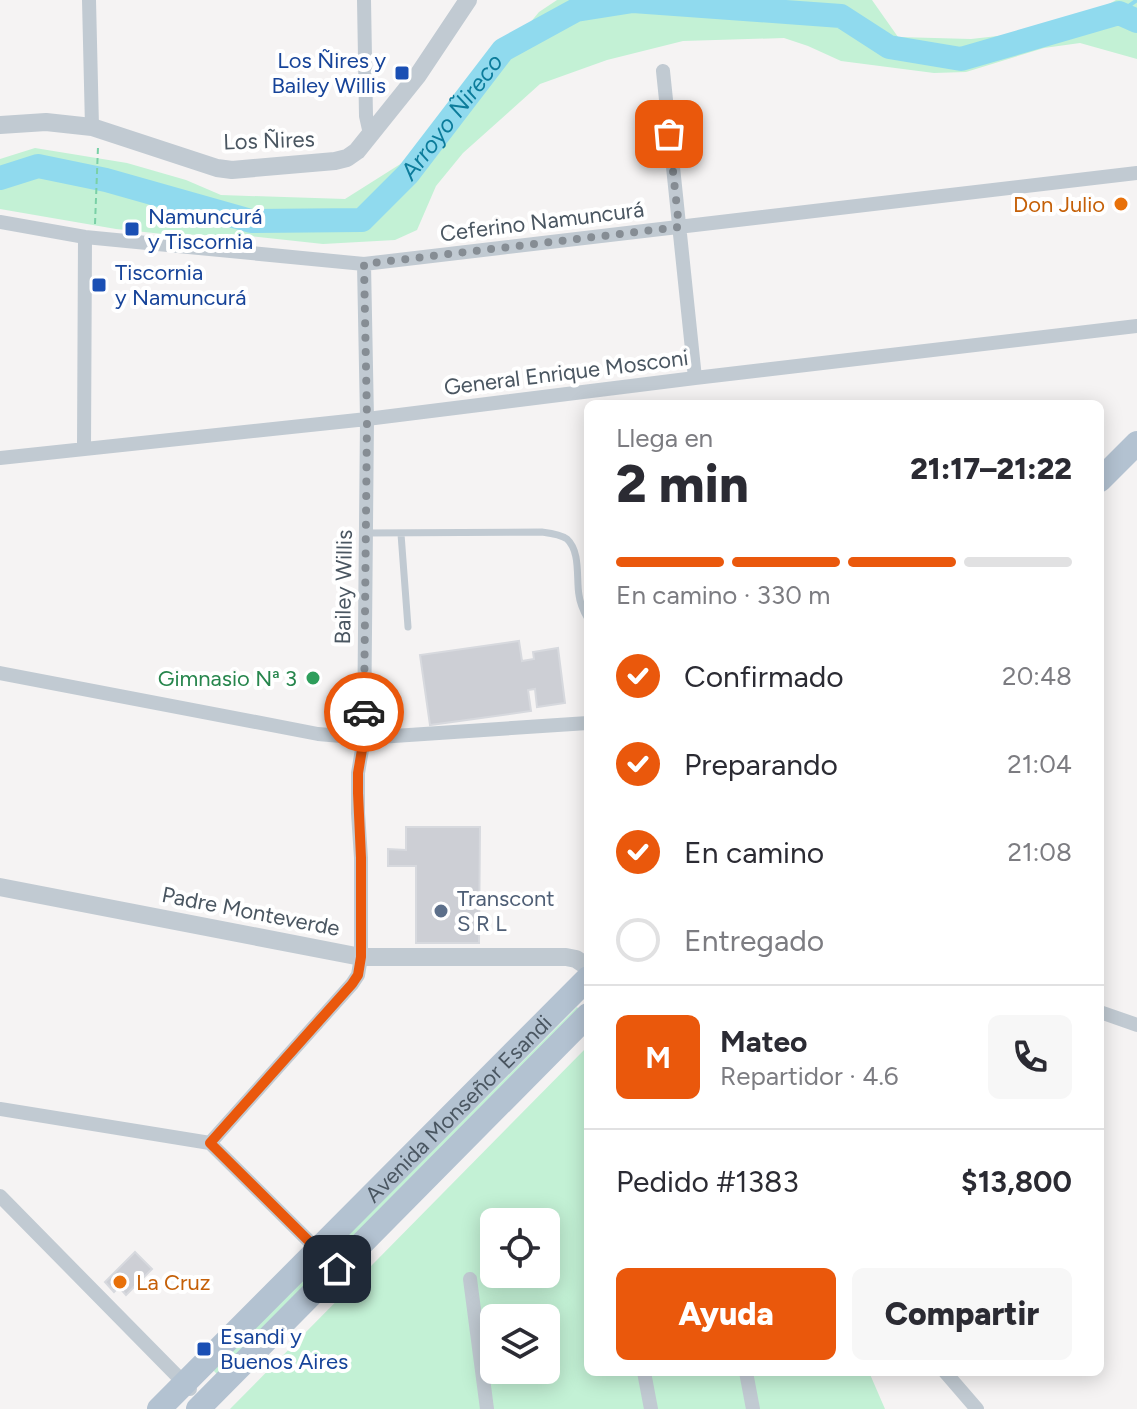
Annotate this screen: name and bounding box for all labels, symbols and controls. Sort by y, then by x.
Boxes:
place label: Los Ñires y Bailey Willis [271,47,386,99]
water label: Arroyo Ñireco [393,48,509,186]
marker: Los Ñires y Bailey Willis [393,64,411,82]
pin [635,100,703,168]
icon: bag [647,112,691,156]
street label: Los Ñires [223,125,315,156]
place label: Don Julio [1013,191,1105,218]
marker: Don Julio [1112,195,1130,213]
street label: Ceferino Namuncurá [439,196,646,247]
place label: Namuncurá y Tiscornia [148,203,262,255]
marker: Namuncurá y Tiscornia [123,220,141,238]
place label: Tiscornia y Namuncurá [115,259,246,311]
marker: Tiscornia y Namuncurá [90,276,108,294]
street label: General Enrique Mosconi [442,344,690,401]
text: Llega en [616,422,713,454]
text: 21:17–21:22 [910,450,1072,487]
text: 2 min [616,453,749,515]
street label: Bailey Willis [329,529,358,645]
text: En camino · 330 m [616,579,830,611]
icon: check [616,654,660,698]
text: Confirmado [684,658,844,695]
text: 20:48 [1002,660,1072,692]
place label: Gimnasio Nª 3 [158,665,297,692]
marker: Gimnasio Nª 3 [304,669,322,687]
courier [324,672,404,752]
icon: car [342,690,386,734]
icon: check [616,742,660,786]
text: Preparando [684,746,838,783]
text: 21:04 [1007,748,1072,780]
icon: check [616,830,660,874]
text: En camino [684,834,824,871]
text: 21:08 [1008,836,1072,868]
street label: Padre Monteverde [160,881,342,942]
place label: Transcont S R L [457,885,555,937]
marker: Transcont S R L [432,902,450,920]
text: Entregado [684,922,824,959]
street label: Avenida Monseñor Esandi [359,1009,557,1208]
button: phone [988,1015,1072,1099]
text: Mateo [720,1023,808,1060]
text: M [645,1039,671,1076]
text: Repartidor · 4.6 [720,1060,899,1092]
text: Pedido #1383 [616,1163,799,1200]
text: $13,800 [961,1163,1072,1200]
map controls [480,1208,560,1384]
button: locate [480,1208,560,1288]
pin [303,1235,371,1303]
icon: home [315,1247,359,1291]
button: Ayuda [616,1268,836,1360]
button: Compartir [852,1268,1072,1360]
place label: La Cruz [136,1269,210,1296]
marker: La Cruz [111,1273,129,1291]
button: layers [480,1304,560,1384]
place label: Esandi y Buenos Aires [220,1323,348,1375]
marker: Esandi y Buenos Aires [195,1340,213,1358]

